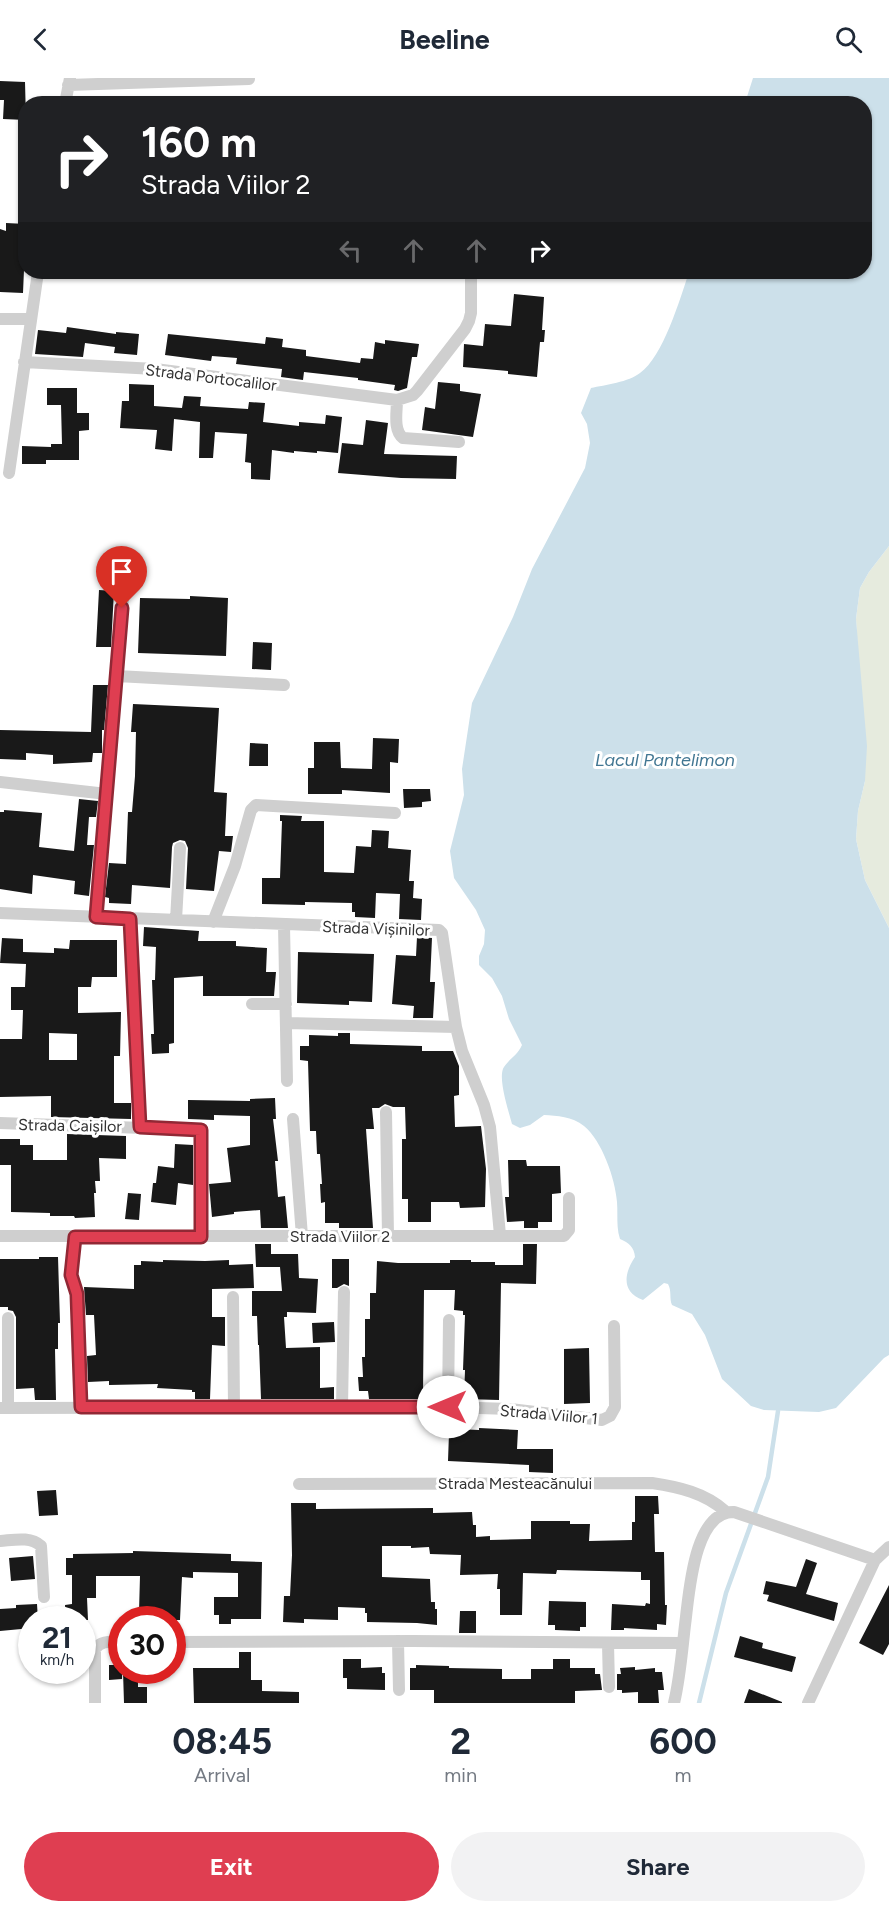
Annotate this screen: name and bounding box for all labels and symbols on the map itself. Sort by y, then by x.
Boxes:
street label: Strada Portocalilor [144,360,278,395]
pin [96,546,147,608]
water label: Lacul Pantelimon [595,749,735,771]
street label: Strada Vișinilor [322,917,431,940]
street label: Strada Caișilor [18,1115,123,1136]
street label: Strada Viilor 2 [290,1227,390,1246]
position arrow [416,1375,480,1439]
street label: Strada Viilor 1 [499,1401,599,1428]
street label: Strada Mesteacănului [438,1474,592,1493]
speed limit sign: 30 [108,1606,186,1684]

